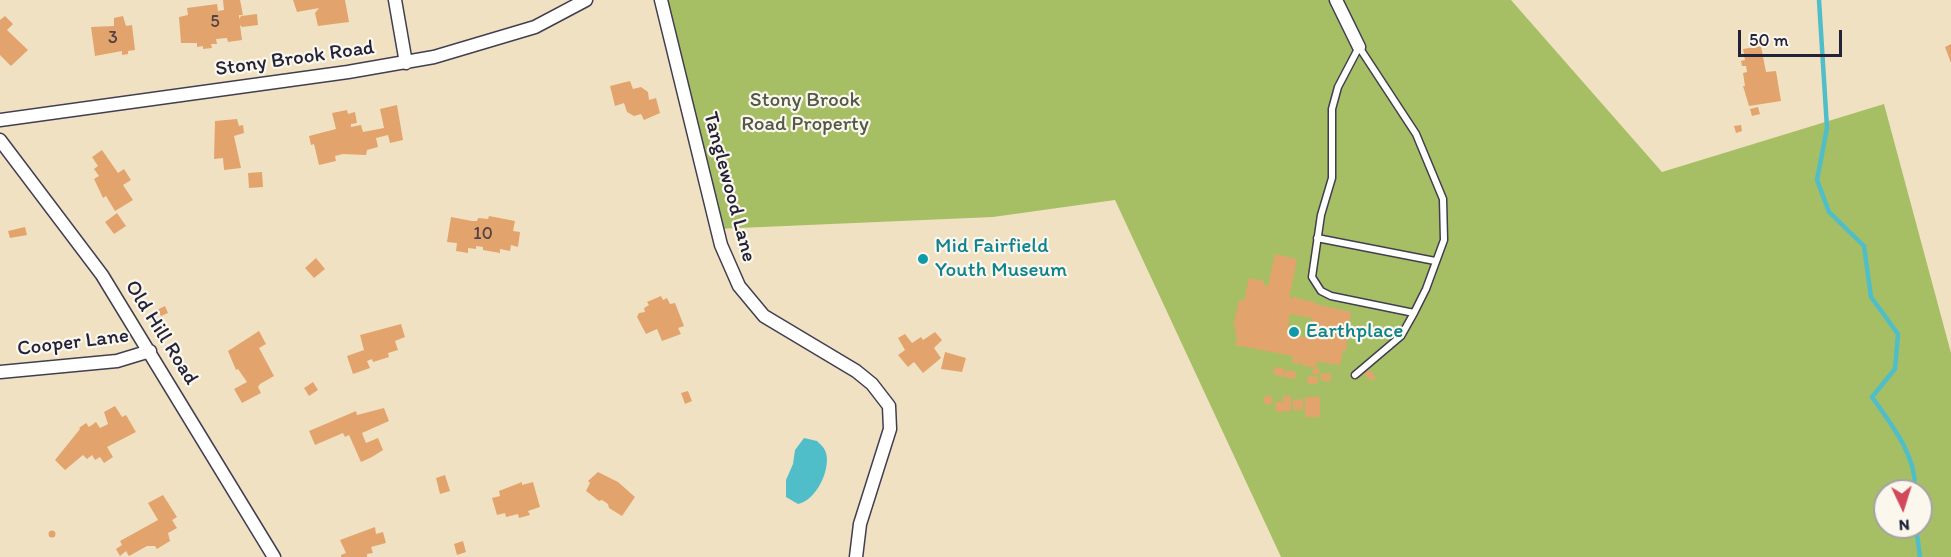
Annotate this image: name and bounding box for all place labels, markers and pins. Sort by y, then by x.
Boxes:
place label: Mid Fairfield Youth Museum [935,234,1067,284]
marker: Mid Fairfield Youth Museum [916,252,930,266]
place label: Earthplace [1306,319,1403,345]
marker: Earthplace [1287,325,1301,339]

